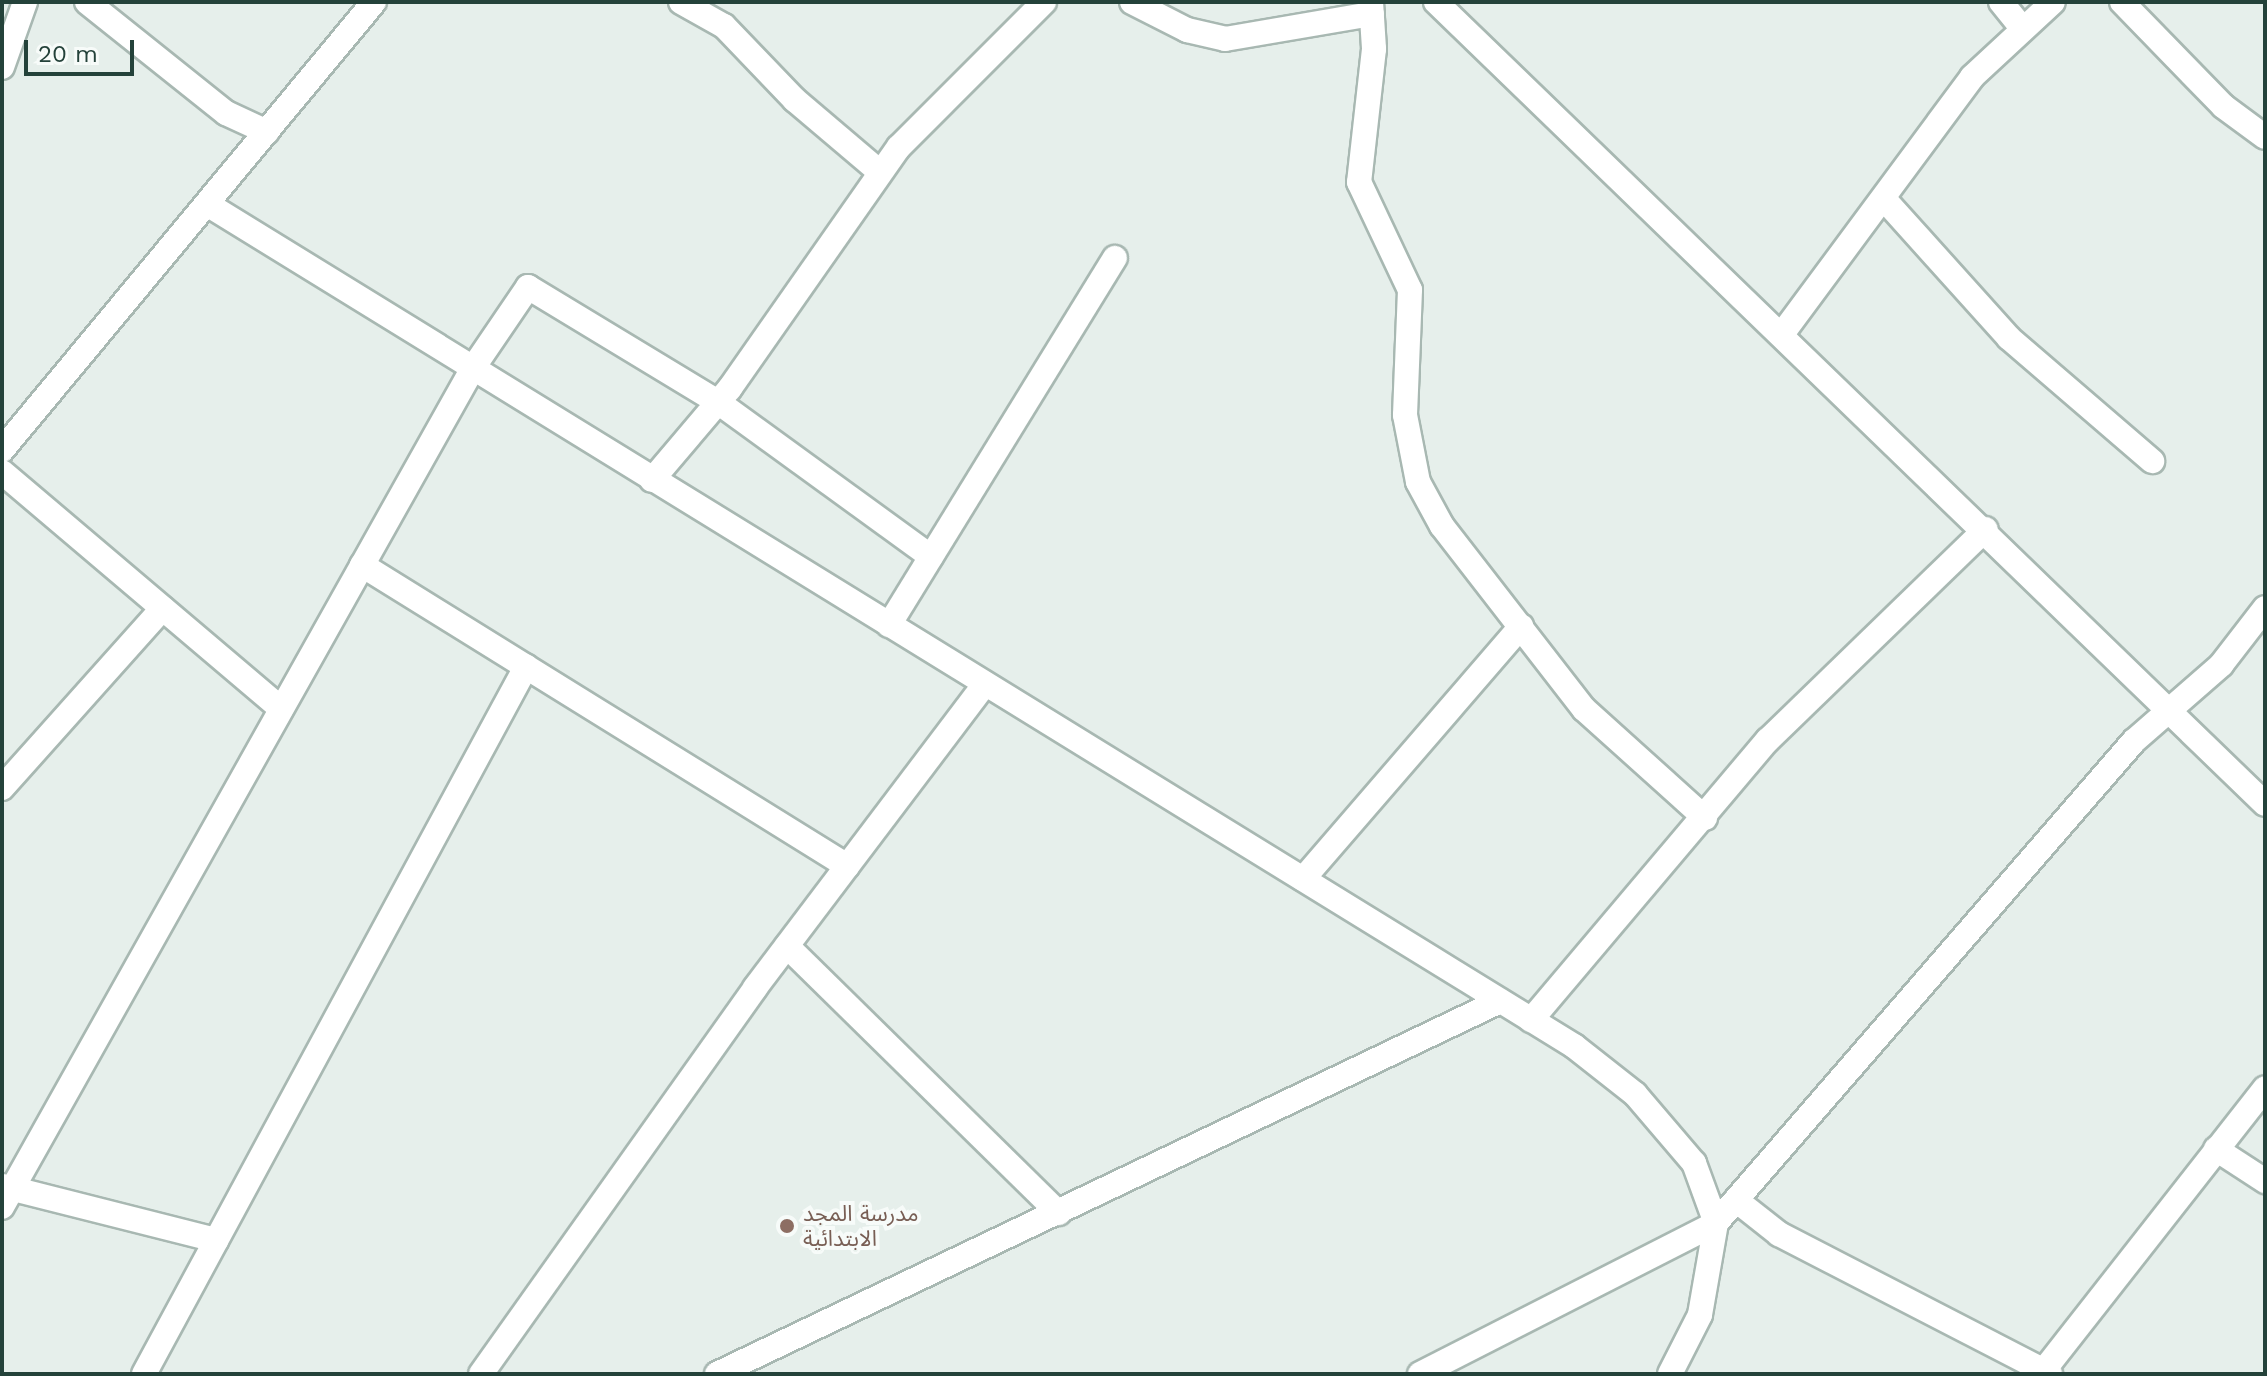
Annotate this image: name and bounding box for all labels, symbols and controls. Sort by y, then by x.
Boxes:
scale bar [28,24,138,74]
text: 20 m [38,40,98,68]
place label: مدرسة المجد الابتدائية [803,1200,918,1252]
marker: مدرسة المجد الابتدائية [778,1217,796,1235]

